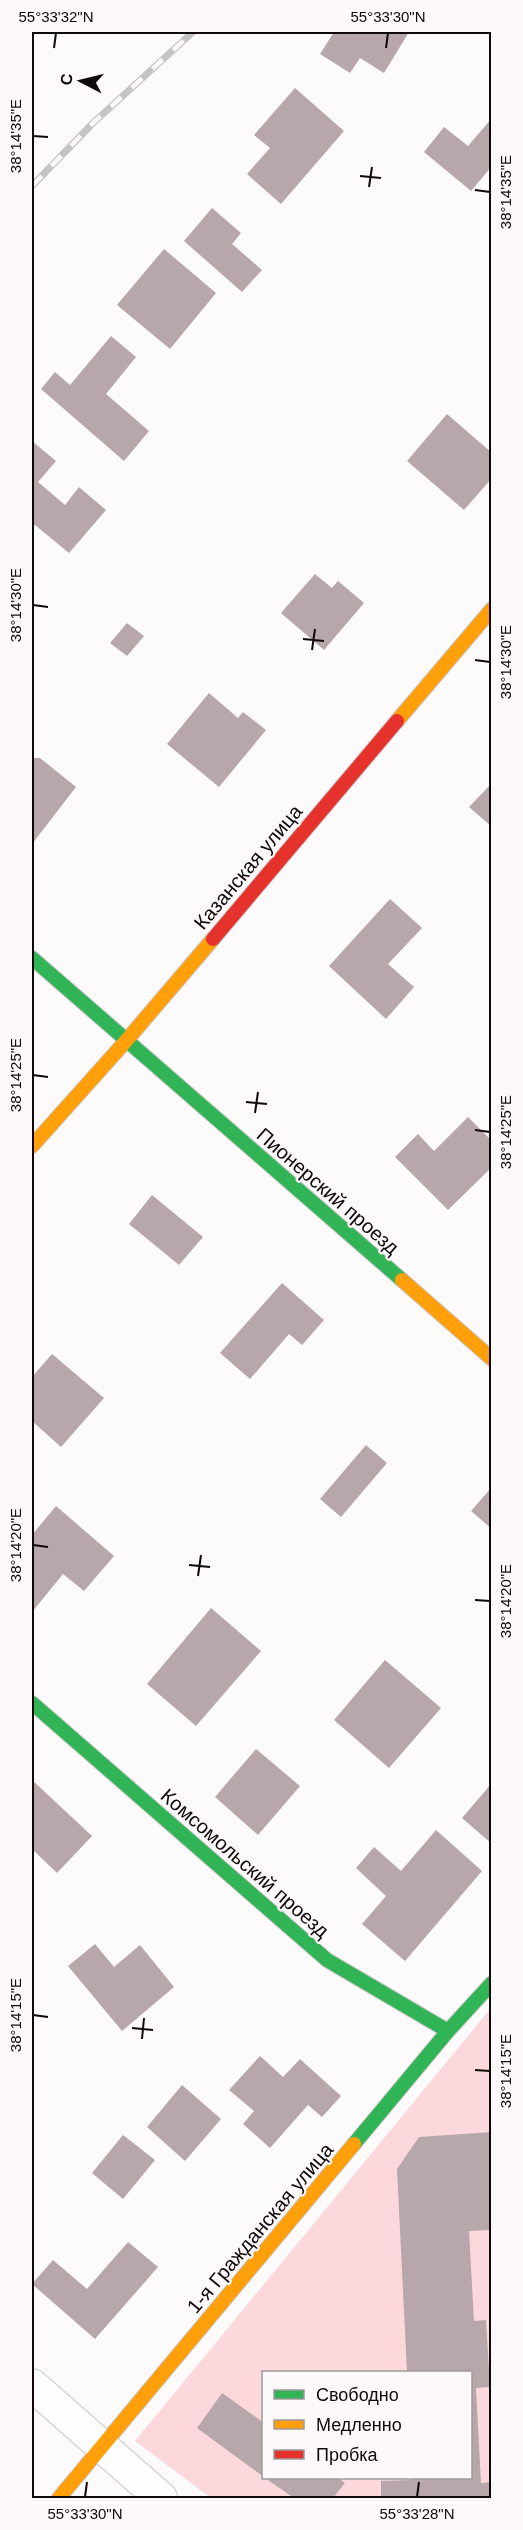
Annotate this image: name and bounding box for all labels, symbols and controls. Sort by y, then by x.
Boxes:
text: 55°33'32"N [18,8,94,25]
text: 55°33'30"N [350,8,426,25]
north arrow [51,51,111,111]
text: С [57,72,76,86]
text: 38°14'35"E [7,99,24,173]
text: 38°14'35"E [497,155,514,229]
text: 38°14'30"E [7,568,24,642]
text: 38°14'30"E [497,625,514,699]
street label: Казанская улица [190,800,307,934]
text: 38°14'25"E [7,1038,24,1112]
text: 38°14'25"E [497,1095,514,1169]
street label: Пионерский проезд [253,1123,404,1259]
text: 38°14'20"E [7,1508,24,1582]
text: 38°14'20"E [497,1564,514,1638]
street label: Комсомольский проезд [157,1784,334,1942]
text: 38°14'15"E [7,1978,24,2052]
text: 38°14'15"E [497,2034,514,2108]
street label: 1-я Гражданская улица [182,2138,338,2317]
legend [262,2371,472,2479]
text: Свободно [316,2385,399,2405]
text: Медленно [316,2415,402,2435]
text: Пробка [316,2445,379,2465]
text: 55°33'30"N [47,2505,123,2522]
text: 55°33'28"N [379,2505,455,2522]

